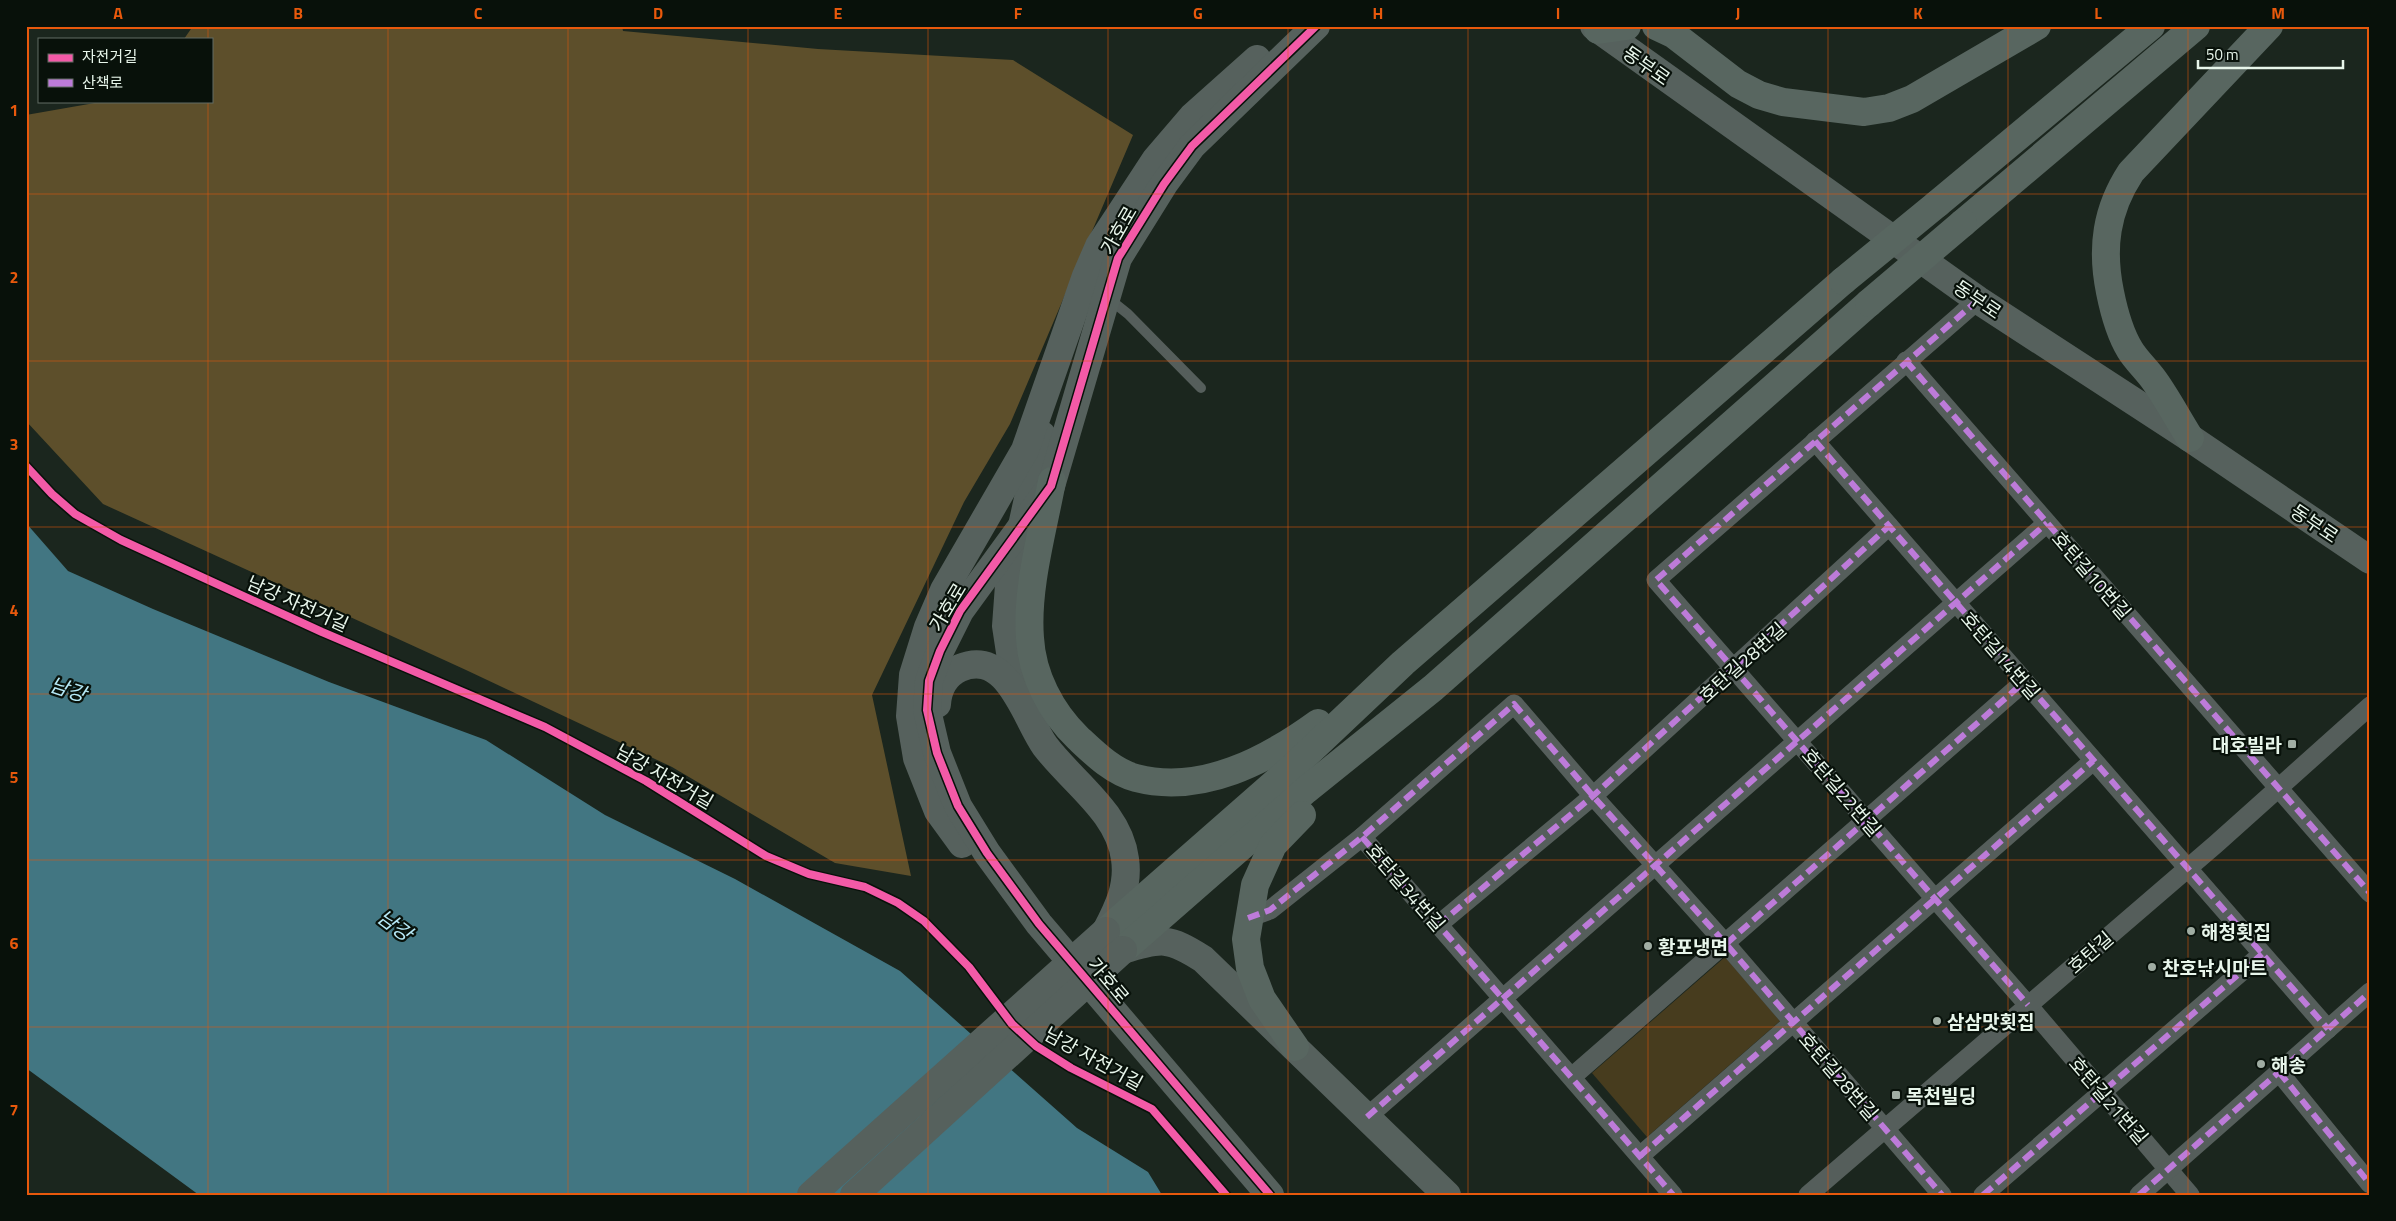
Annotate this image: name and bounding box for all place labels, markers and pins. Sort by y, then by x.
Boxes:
place label: 대호빌라 [2212,730,2283,759]
marker: 대호빌라 [2286,738,2298,750]
place label: 해청횟집 [2201,917,2271,946]
marker: 해청횟집 [2185,925,2197,937]
place label: 황포냉면 [1658,932,1728,961]
marker: 황포냉면 [1642,940,1654,952]
place label: 찬호낚시마트 [2162,953,2267,982]
marker: 찬호낚시마트 [2146,961,2158,973]
place label: 삼삼맛횟집 [1947,1007,2034,1036]
marker: 삼삼맛횟집 [1931,1015,1943,1027]
place label: 해송 [2271,1050,2306,1079]
marker: 해송 [2255,1058,2267,1070]
place label: 목천빌딩 [1906,1081,1976,1110]
marker: 목천빌딩 [1890,1089,1902,1101]

